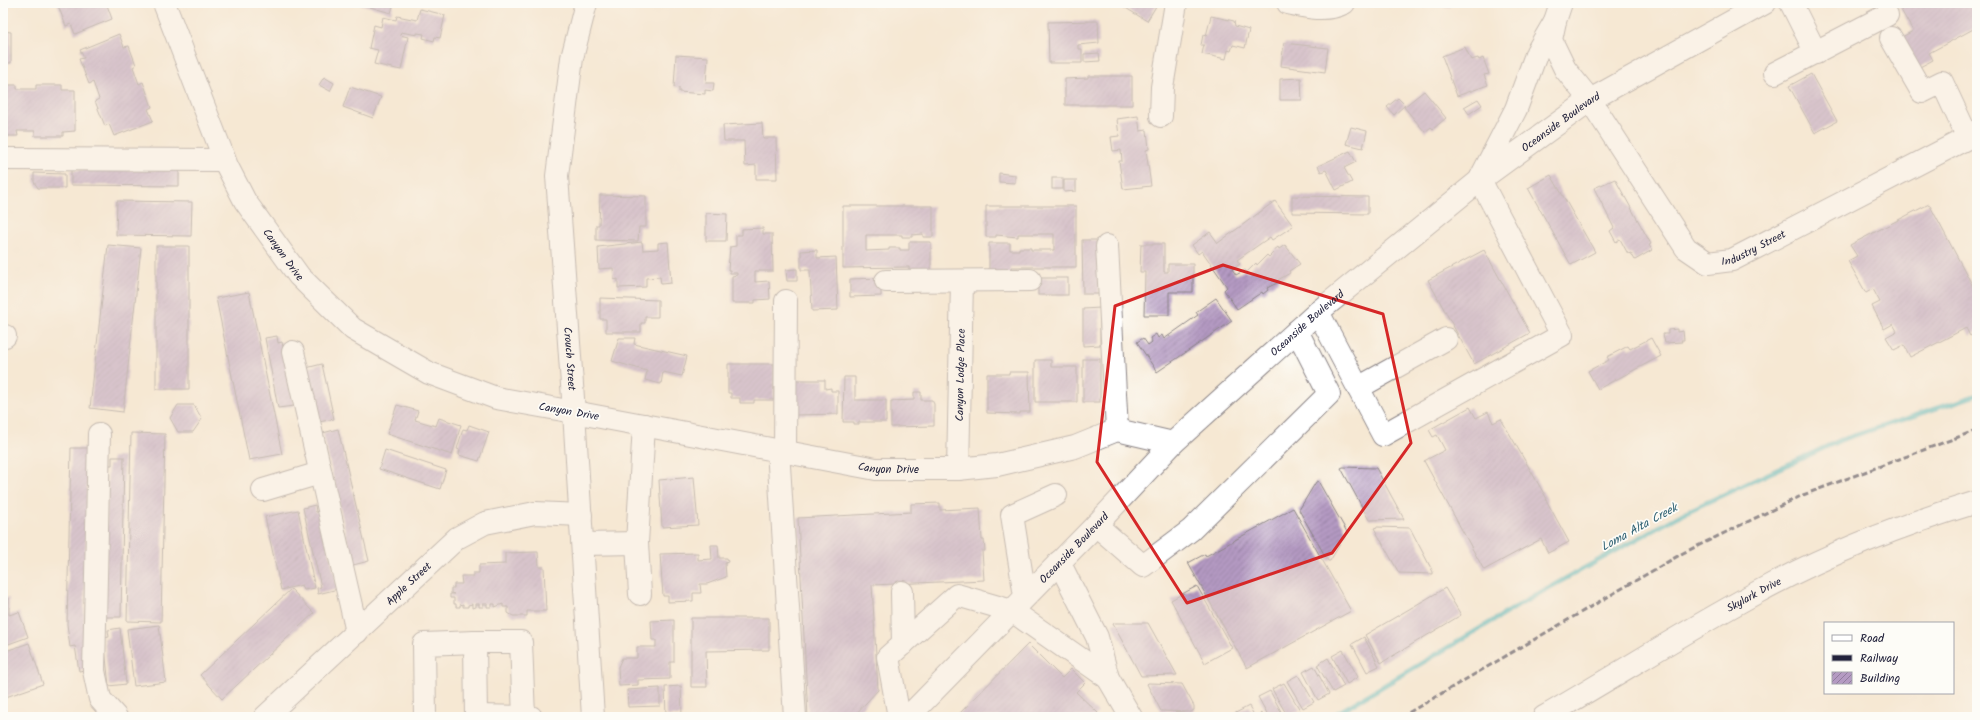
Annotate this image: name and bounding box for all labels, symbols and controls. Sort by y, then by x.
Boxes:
street label: Oceanside Boulevard [1518,88,1604,157]
street label: Canyon Drive [258,225,308,286]
street label: Industry Street [1720,225,1790,271]
street label: Oceanside Boulevard [1266,286,1349,361]
street label: Crouch Street [558,326,580,392]
street label: Canyon Lodge Place [951,328,971,422]
street label: Canyon Drive [537,398,600,426]
street label: Canyon Drive [856,458,919,479]
water label: Loma Alta Creek [1598,497,1683,556]
street label: Oceanside Boulevard [1035,508,1114,588]
street label: Apple Street [382,557,437,610]
street label: Skylark Drive [1723,573,1785,618]
legend [1824,622,1954,694]
text: Road [1860,629,1885,648]
text: Railway [1860,649,1898,668]
text: Building [1860,669,1900,688]

